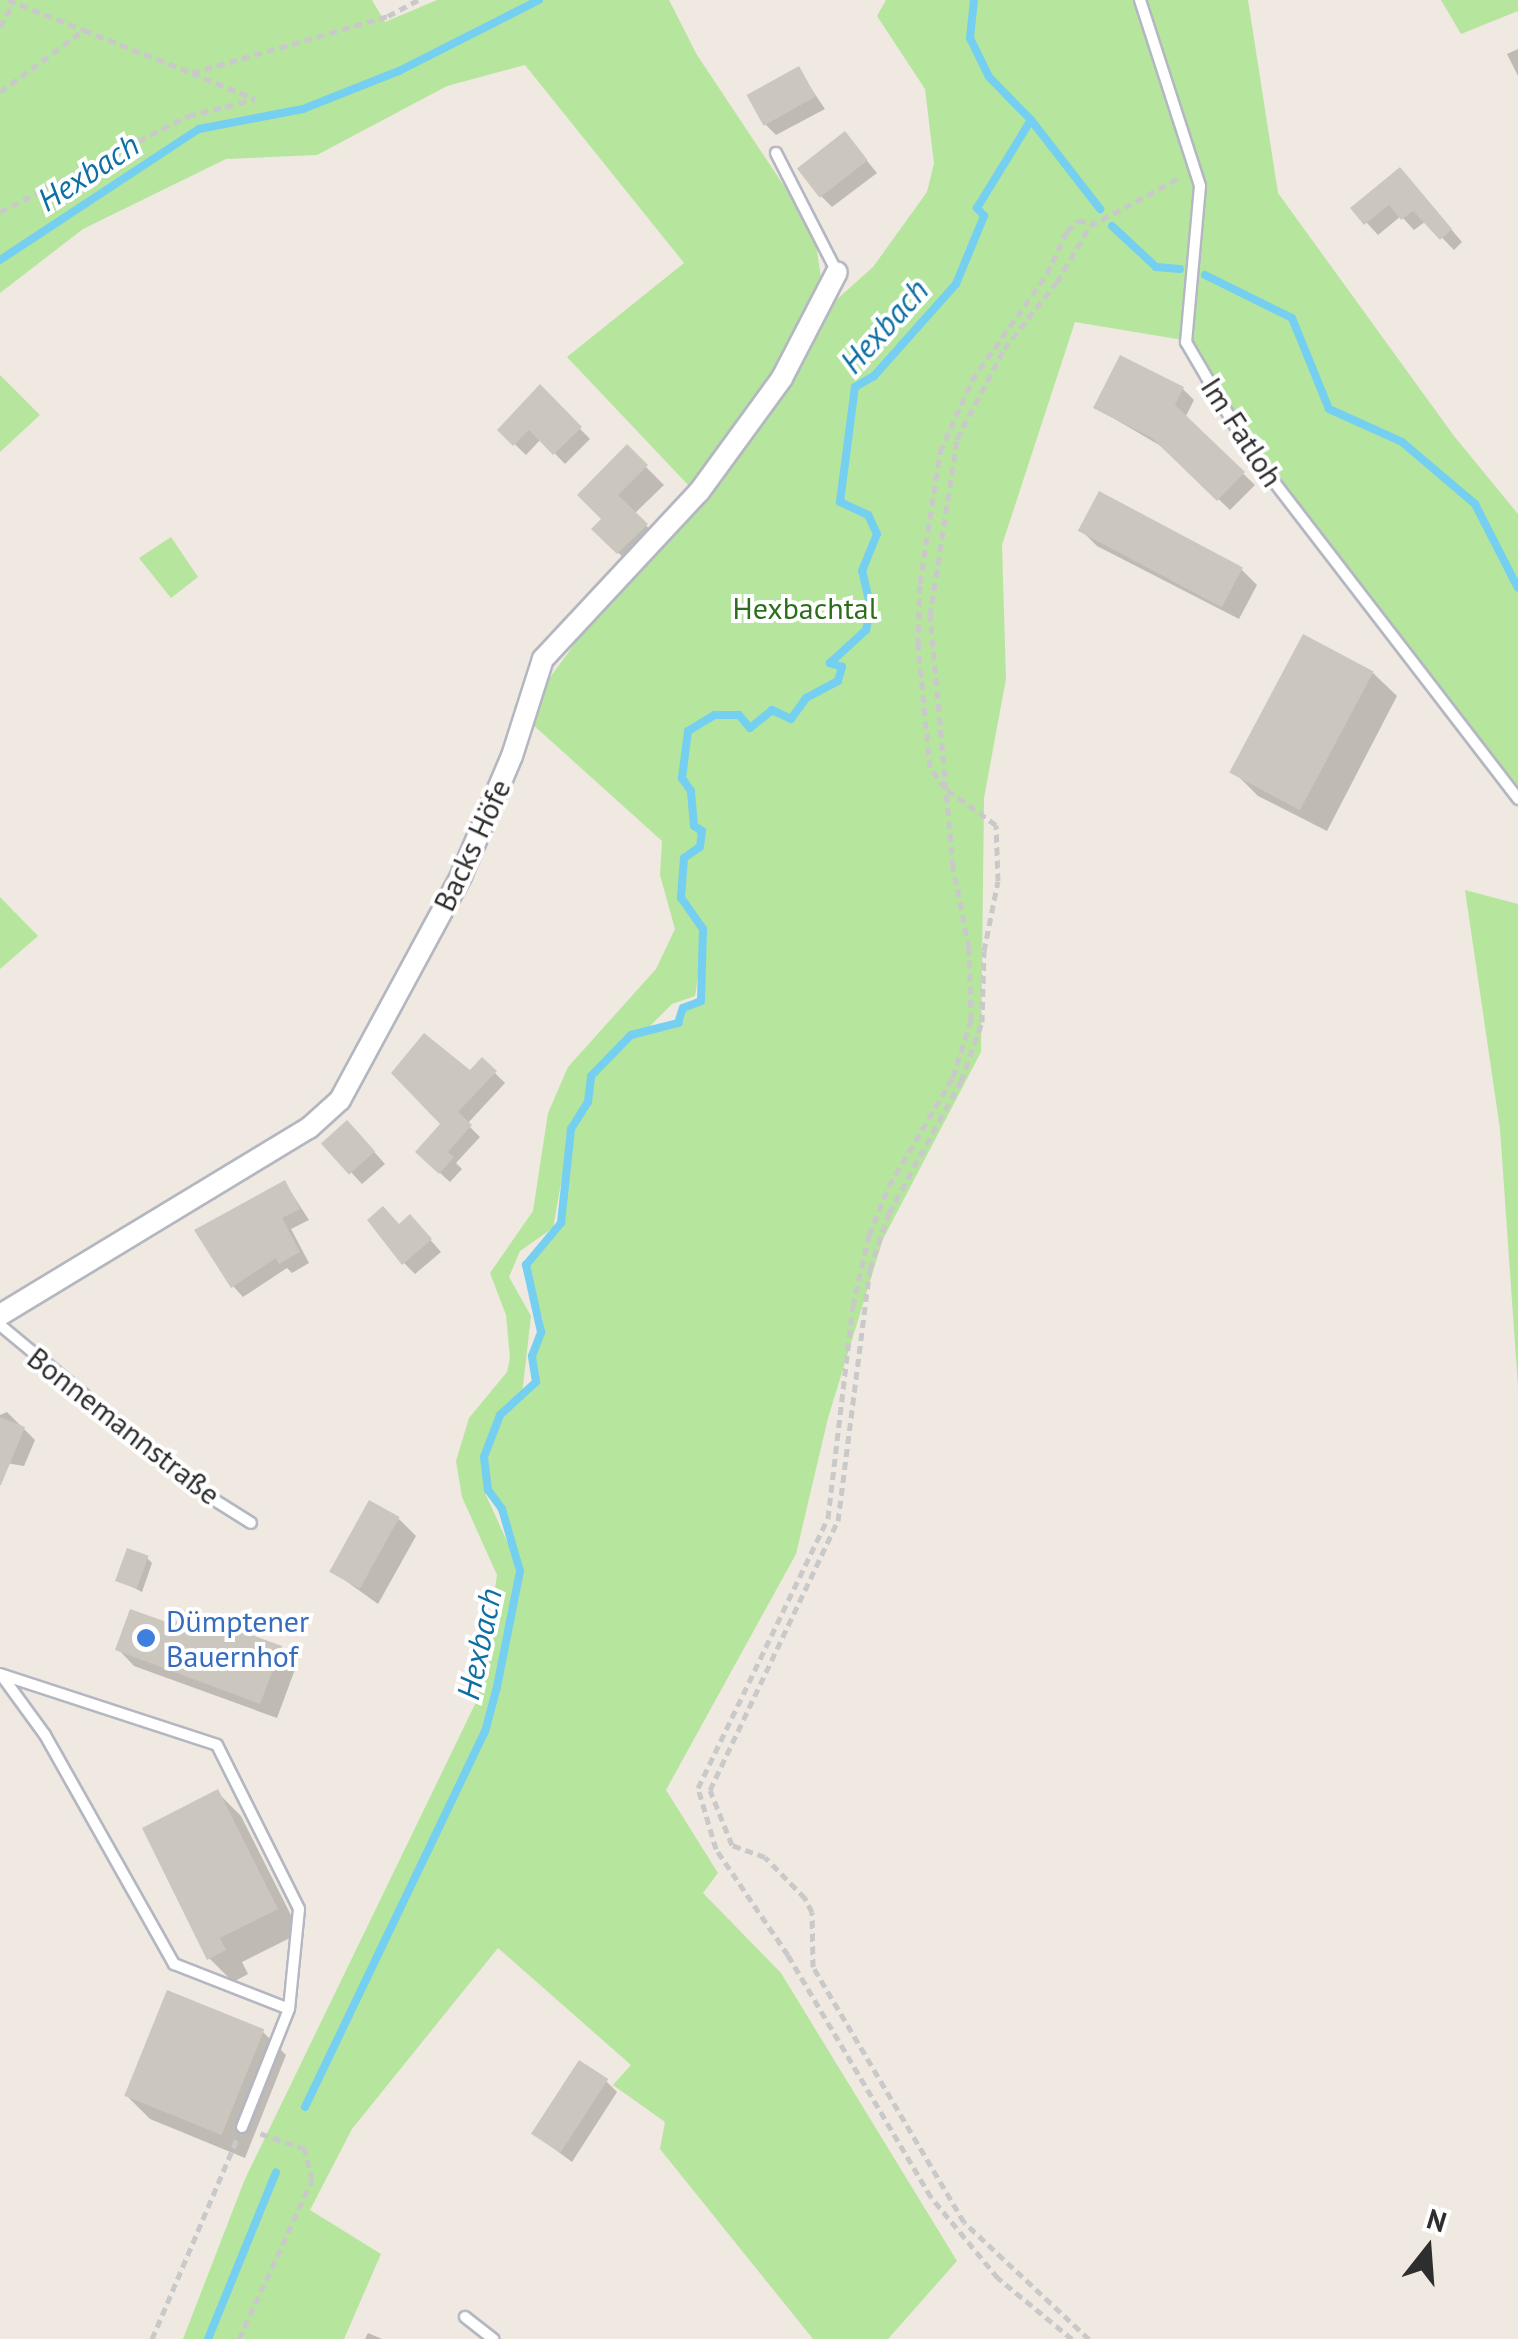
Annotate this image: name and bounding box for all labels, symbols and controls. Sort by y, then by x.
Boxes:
water label: Hexbach [30,125,146,219]
water label: Hexbach [832,271,936,381]
street label: Im Fatloh [1193,371,1291,493]
park label: Hexbachtal [733,590,877,626]
street label: Backs Höfe [426,773,518,917]
street label: Bonnemannstraße [20,1340,228,1512]
water label: Hexbach [448,1585,510,1703]
place label: Dümptener Bauernhof [166,1603,309,1674]
marker: Dümptener Bauernhof [135,1627,157,1649]
north arrow [1378,2199,1478,2299]
text: N [1423,2199,1451,2240]

